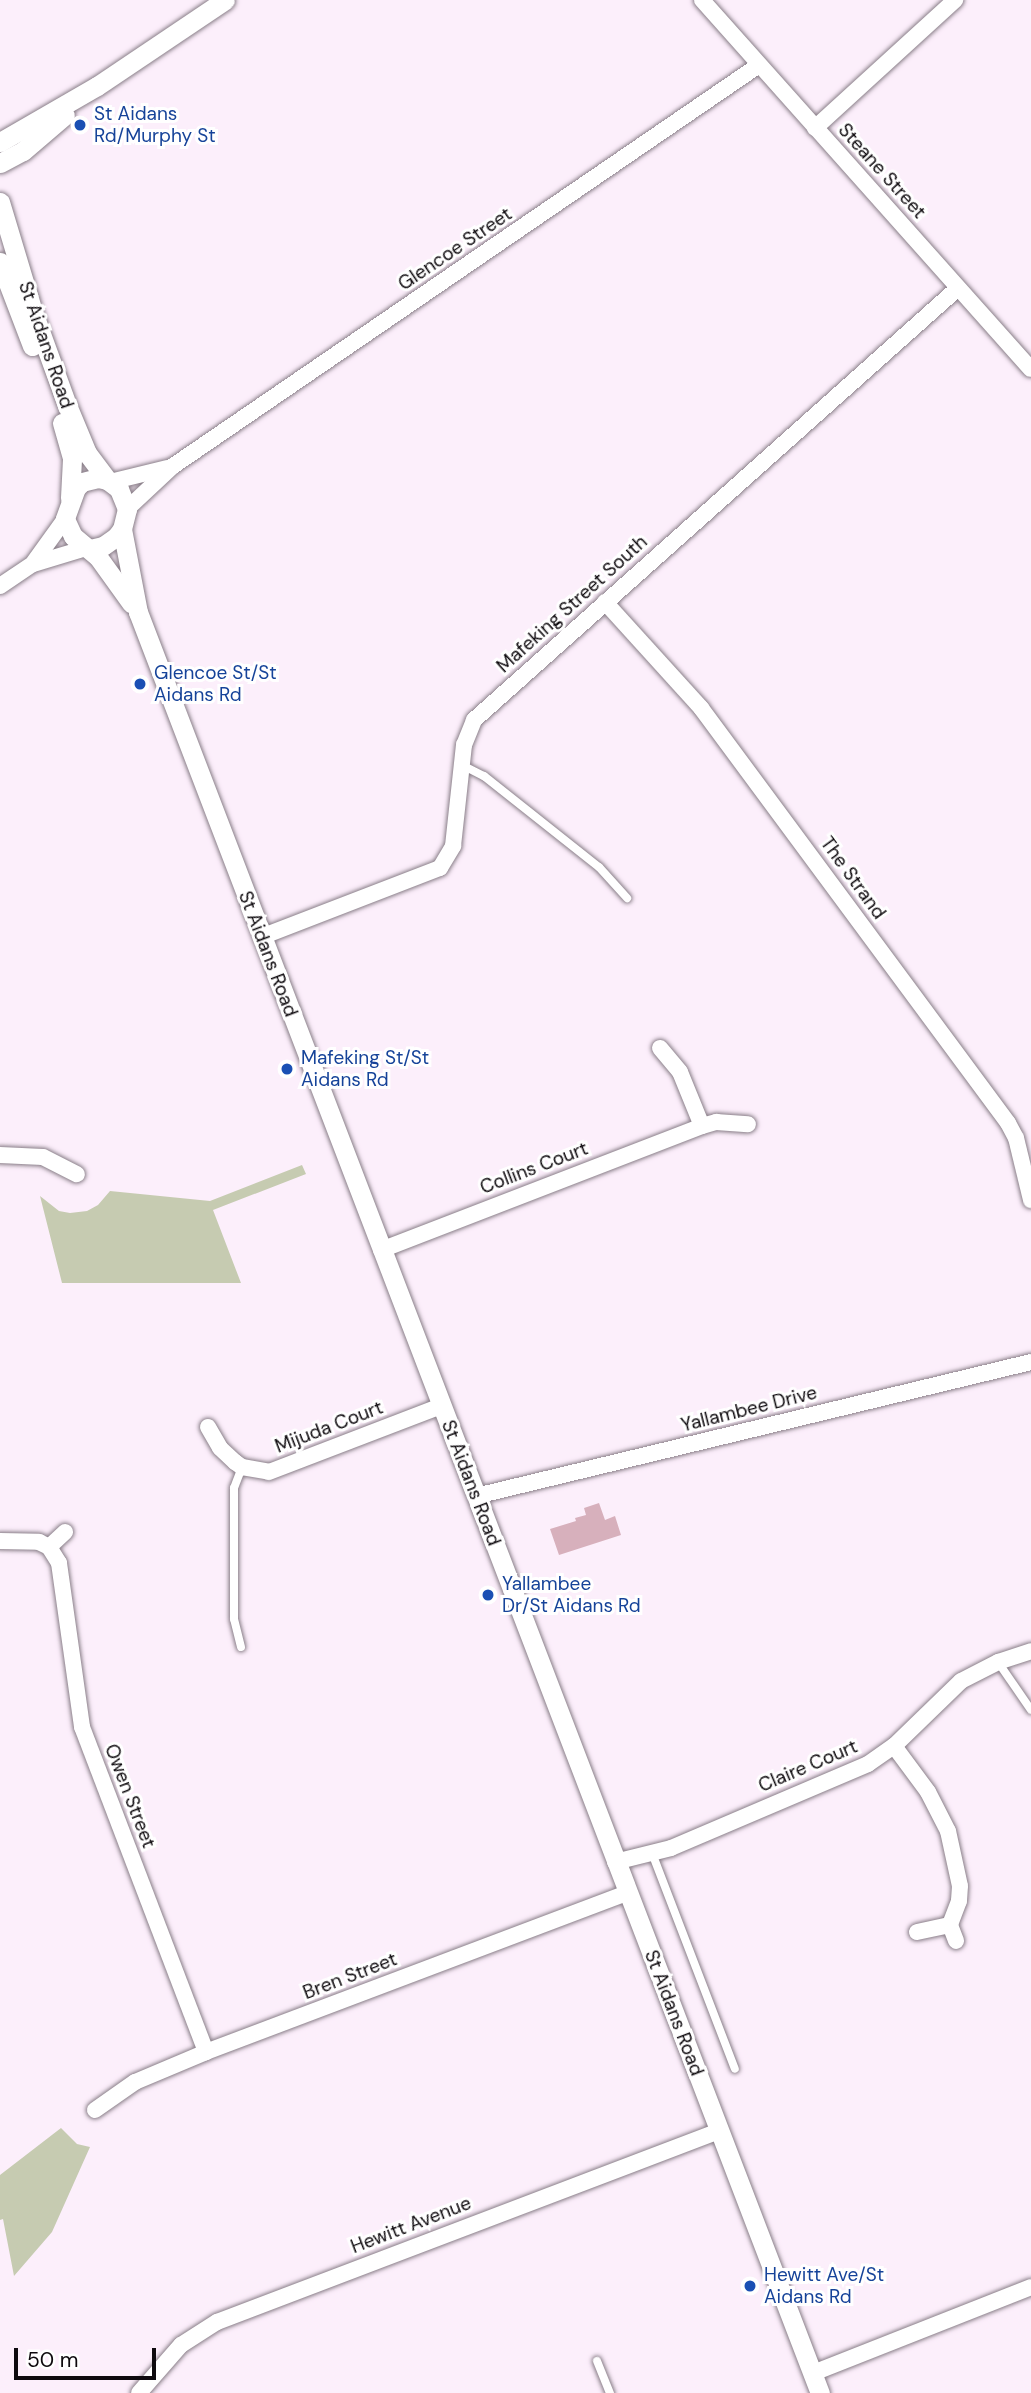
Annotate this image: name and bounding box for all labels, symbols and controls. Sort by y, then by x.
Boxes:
place label: St Aidans Rd/Murphy St [94,103,216,147]
marker: St Aidans Rd/Murphy St [72,117,88,133]
street label: Steane Street [833,119,931,223]
street label: Glencoe Street [394,203,516,295]
street label: St Aidans Road [14,279,78,411]
street label: Mafeking Street South [492,531,652,677]
place label: Glencoe St/St Aidans Rd [154,662,277,706]
marker: Glencoe St/St Aidans Rd [132,676,148,692]
street label: The Strand [816,832,890,924]
street label: St Aidans Road [234,888,302,1020]
place label: Mafeking St/St Aidans Rd [301,1047,429,1091]
marker: Mafeking St/St Aidans Rd [279,1061,295,1077]
street label: Collins Court [477,1137,591,1199]
street label: Yallambee Drive [679,1381,819,1437]
street label: Mijuda Court [272,1396,386,1458]
street label: St Aidans Road [437,1417,505,1549]
place label: Yallambee Dr/St Aidans Rd [502,1573,641,1617]
marker: Yallambee Dr/St Aidans Rd [480,1587,496,1603]
street label: Claire Court [755,1735,861,1797]
street label: Owen Street [100,1741,160,1851]
street label: St Aidans Road [640,1947,708,2079]
street label: Bren Street [300,1948,400,2004]
street label: Hewitt Avenue [348,2192,474,2258]
place label: Hewitt Ave/St Aidans Rd [764,2264,884,2308]
marker: Hewitt Ave/St Aidans Rd [742,2278,758,2294]
scale bar [18,2334,159,2378]
text: 50 m [27,2346,78,2374]

